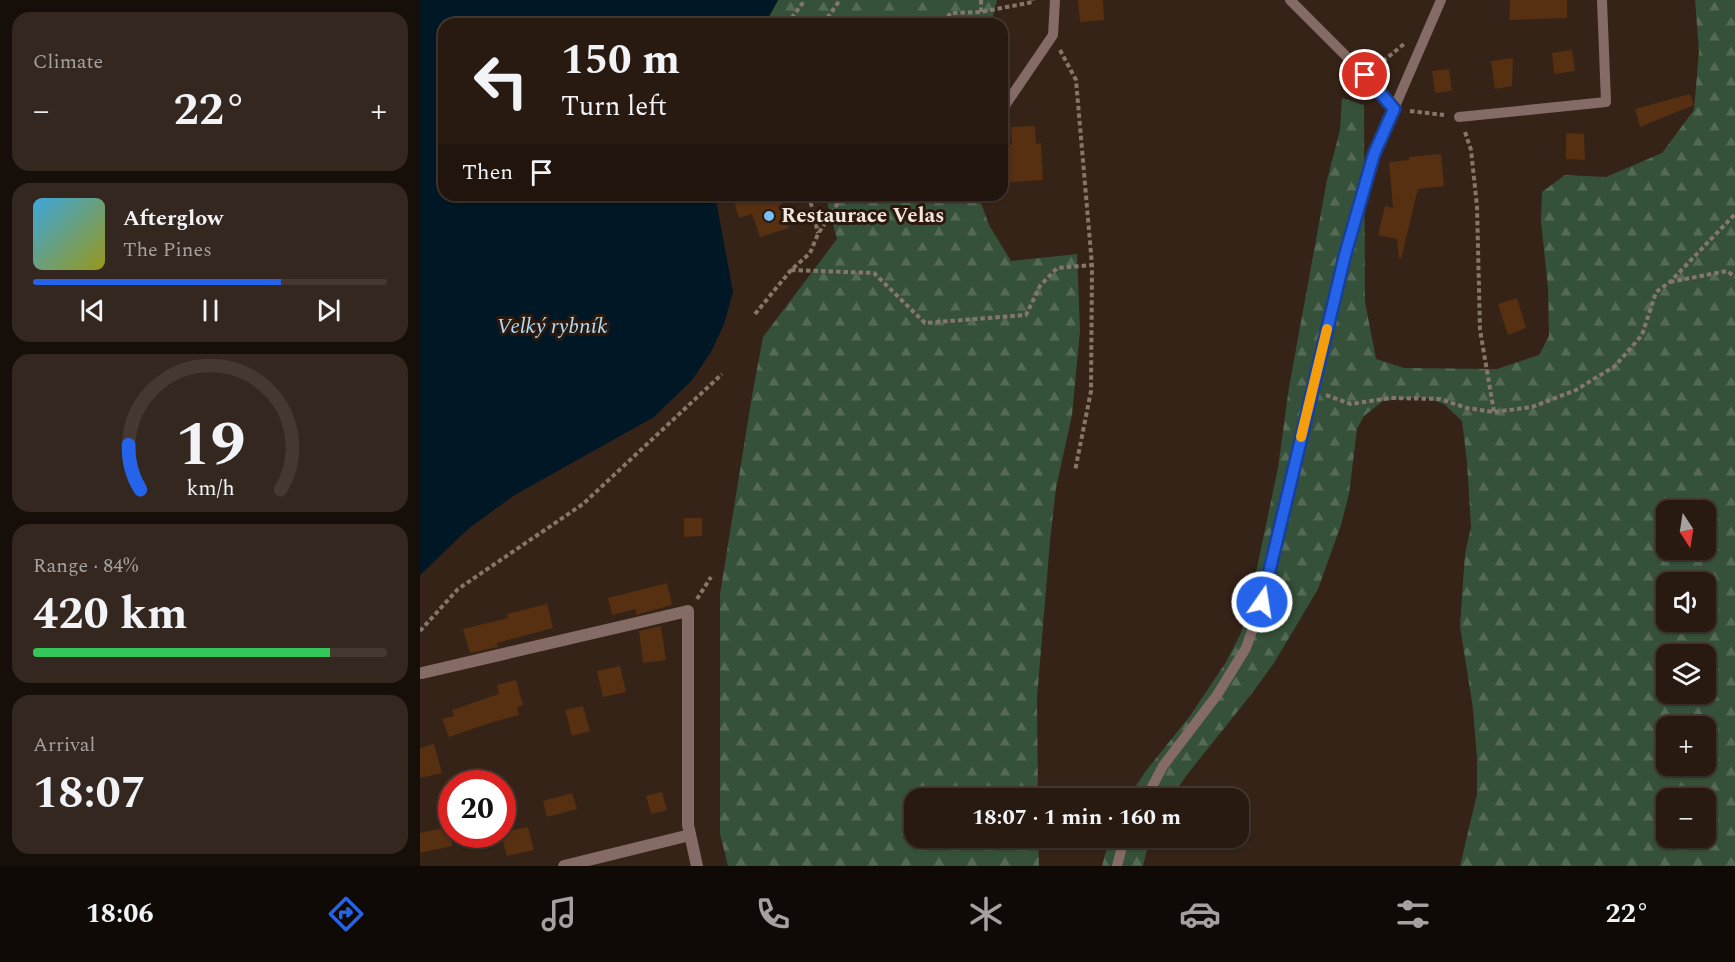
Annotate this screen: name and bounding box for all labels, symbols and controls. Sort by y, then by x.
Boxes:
text: 150 m [561,29,680,92]
icon: left [462,42,540,120]
text: Climate [33,47,103,77]
pin [1339,49,1390,100]
icon: arrive [1348,58,1381,91]
text: 22° [174,76,247,145]
text: − [33,86,50,136]
text: + [371,86,387,136]
text: Turn left [561,86,667,128]
text: Then [462,156,513,189]
icon: arrive [525,156,558,189]
place label: Restaurace Velas [781,200,944,232]
text: Afterglow [123,202,223,235]
marker: Restaurace Velas [762,209,776,223]
text: The Pines [123,235,212,265]
icon: previous [76,294,109,327]
icon: pause [194,294,227,327]
icon: next [312,294,345,327]
water label: Velký rybník [497,310,607,343]
text: 19 [175,398,245,493]
text: km/h [186,472,234,505]
north arrow [1656,500,1716,560]
map controls [1656,500,1716,848]
text: Range · 84% [33,551,138,581]
position arrow [1230,570,1294,634]
button: sound [1656,572,1716,632]
text: 420 km [33,580,188,649]
button: layers [1656,644,1716,704]
button: + [1656,716,1716,776]
text: Arrival [33,730,95,760]
text: 18:07 [33,759,146,828]
speed limit sign: 20 [438,770,516,848]
button: − [1656,788,1716,848]
text: 18:07 · 1 min · 160 m [972,801,1181,834]
text: 18:06 [86,893,154,935]
icon: directions [325,893,367,935]
icon: music [538,893,580,935]
icon: phone [752,893,794,935]
icon: climate [965,893,1007,935]
icon: car [1179,893,1221,935]
icon: filters [1392,893,1434,935]
text: 22° [1605,893,1649,935]

